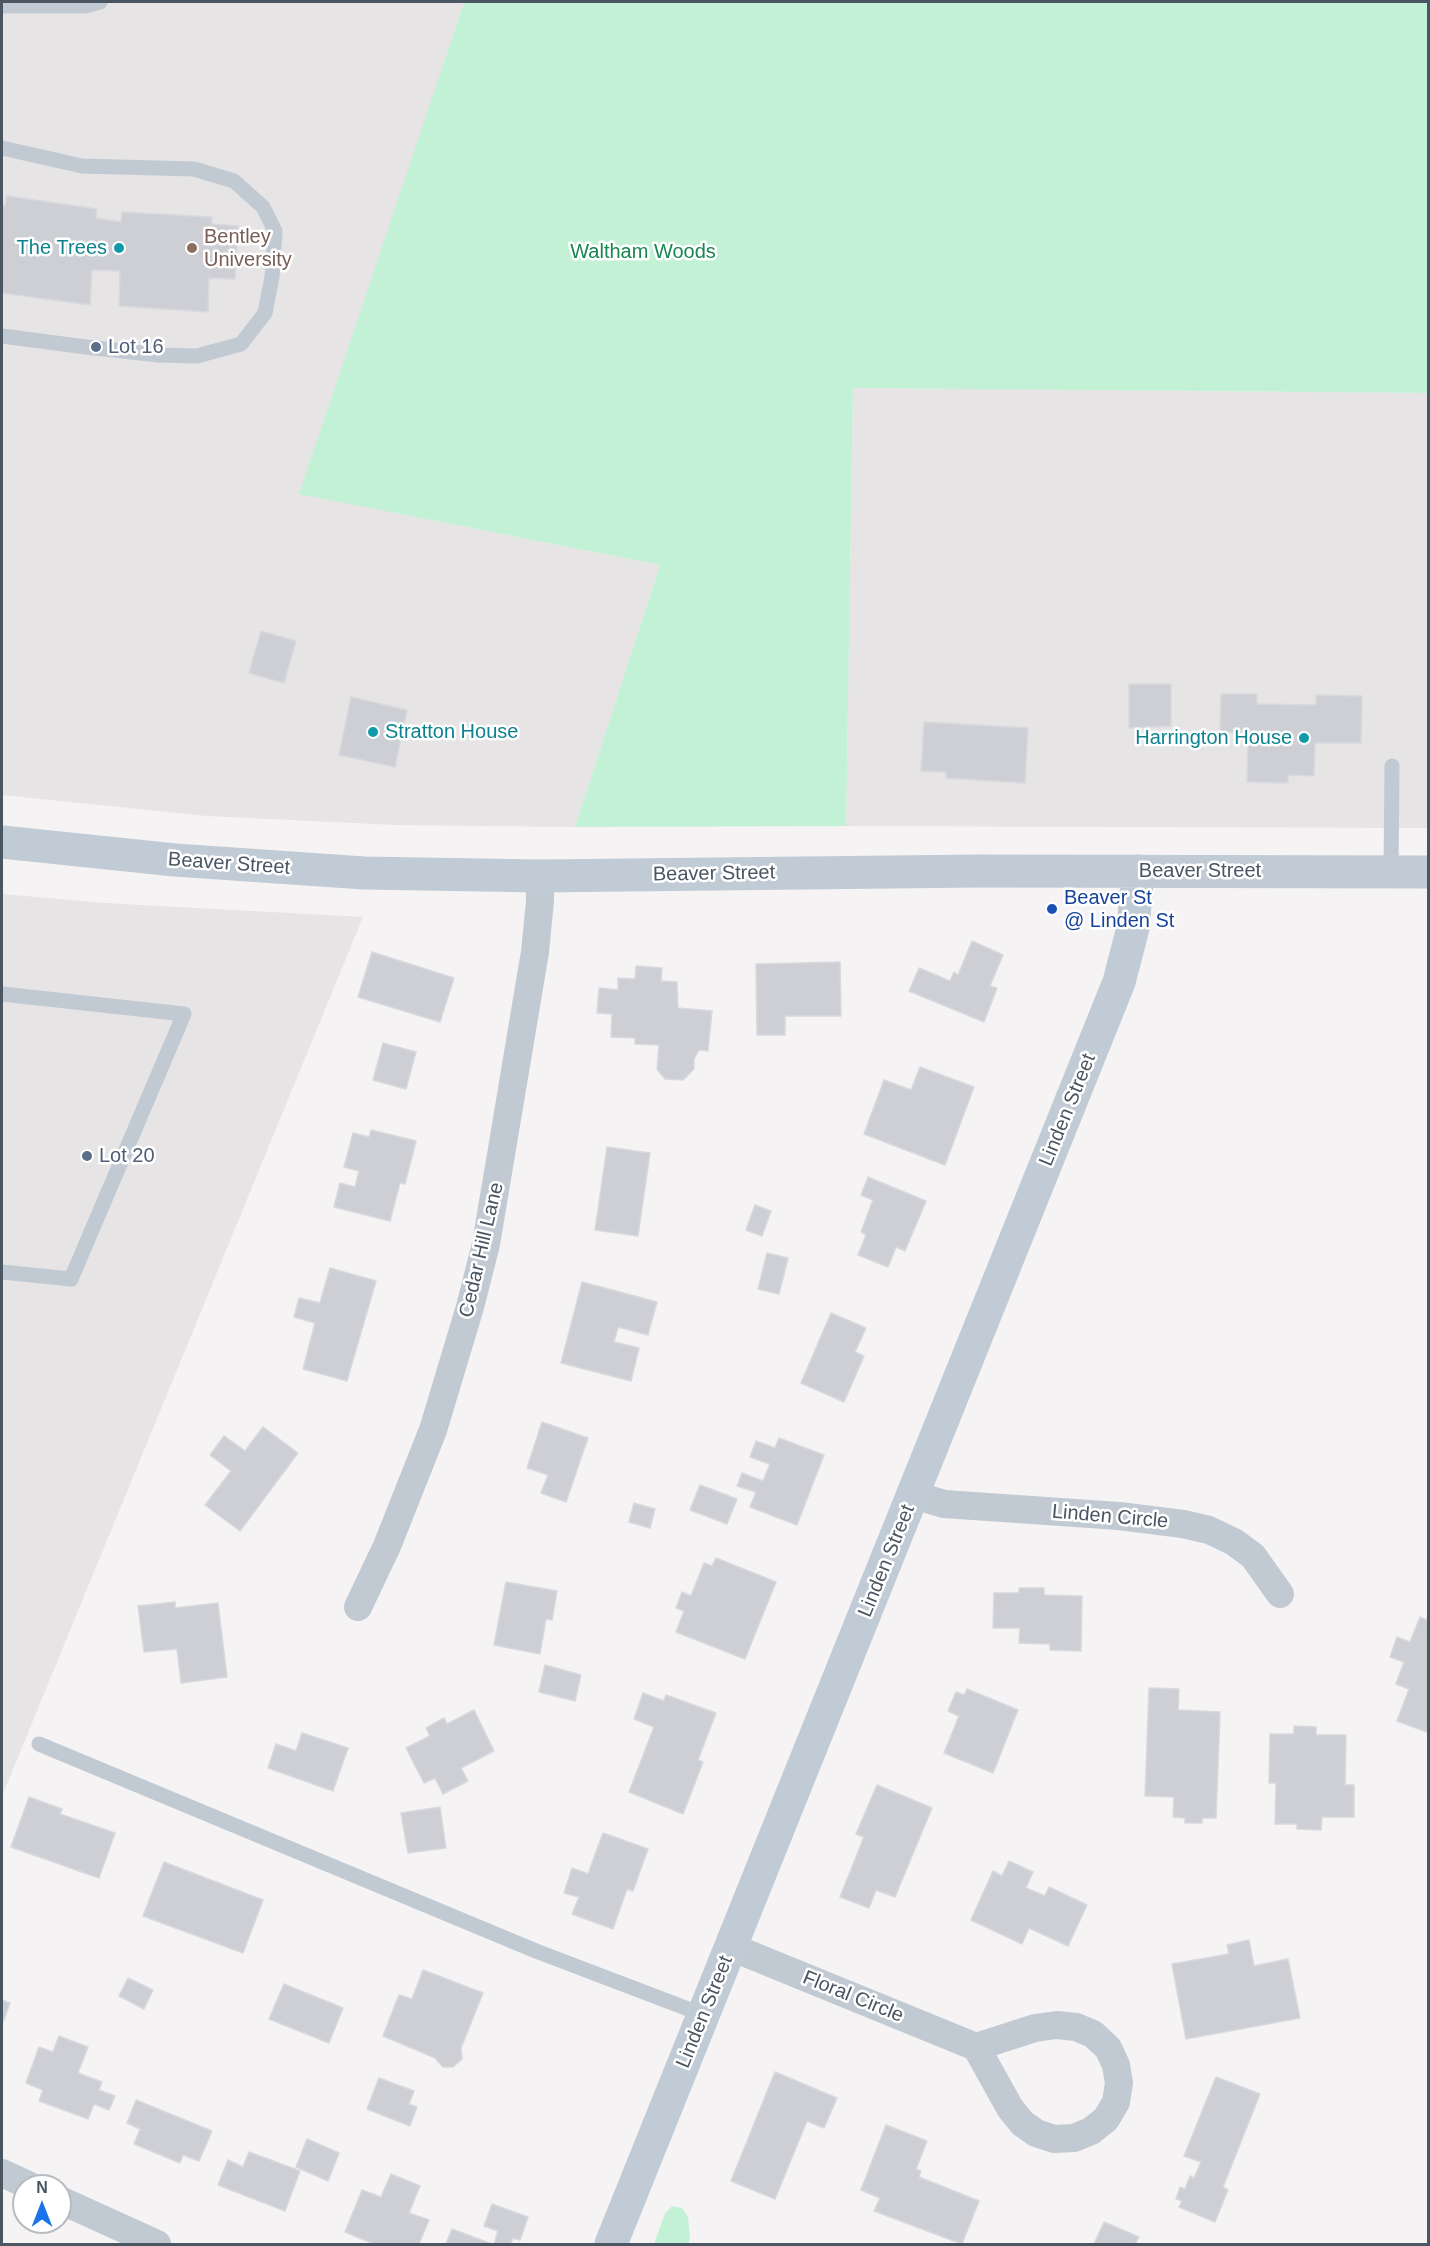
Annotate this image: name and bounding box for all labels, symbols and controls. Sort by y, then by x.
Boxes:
place label: Bentley University [204,225,292,272]
place label: The Trees [17,236,107,260]
park label: Waltham Woods [570,240,716,264]
marker: The Trees [112,241,126,255]
marker: Bentley University [185,241,199,255]
place label: Lot 16 [108,335,164,359]
marker: Lot 16 [89,340,103,354]
place label: Stratton House [385,720,518,744]
marker: Stratton House [366,725,380,739]
place label: Harrington House [1135,726,1292,750]
marker: Harrington House [1297,731,1311,745]
street label: Beaver Street [167,848,291,880]
street label: Beaver Street [1139,859,1261,883]
street label: Beaver Street [653,861,775,887]
place label: Beaver St @ Linden St [1064,886,1174,933]
marker: Beaver St @ Linden St [1045,902,1059,916]
street label: Linden Street [1035,1050,1101,1170]
place label: Lot 20 [99,1144,155,1168]
marker: Lot 20 [80,1149,94,1163]
street label: Cedar Hill Lane [455,1180,509,1320]
street label: Linden Circle [1051,1500,1169,1534]
street label: Linden Street [854,1501,920,1621]
street label: Linden Street [672,1952,738,2072]
street label: Floral Circle [799,1966,907,2028]
north arrow [12,2174,72,2234]
text: N [36,2179,48,2196]

